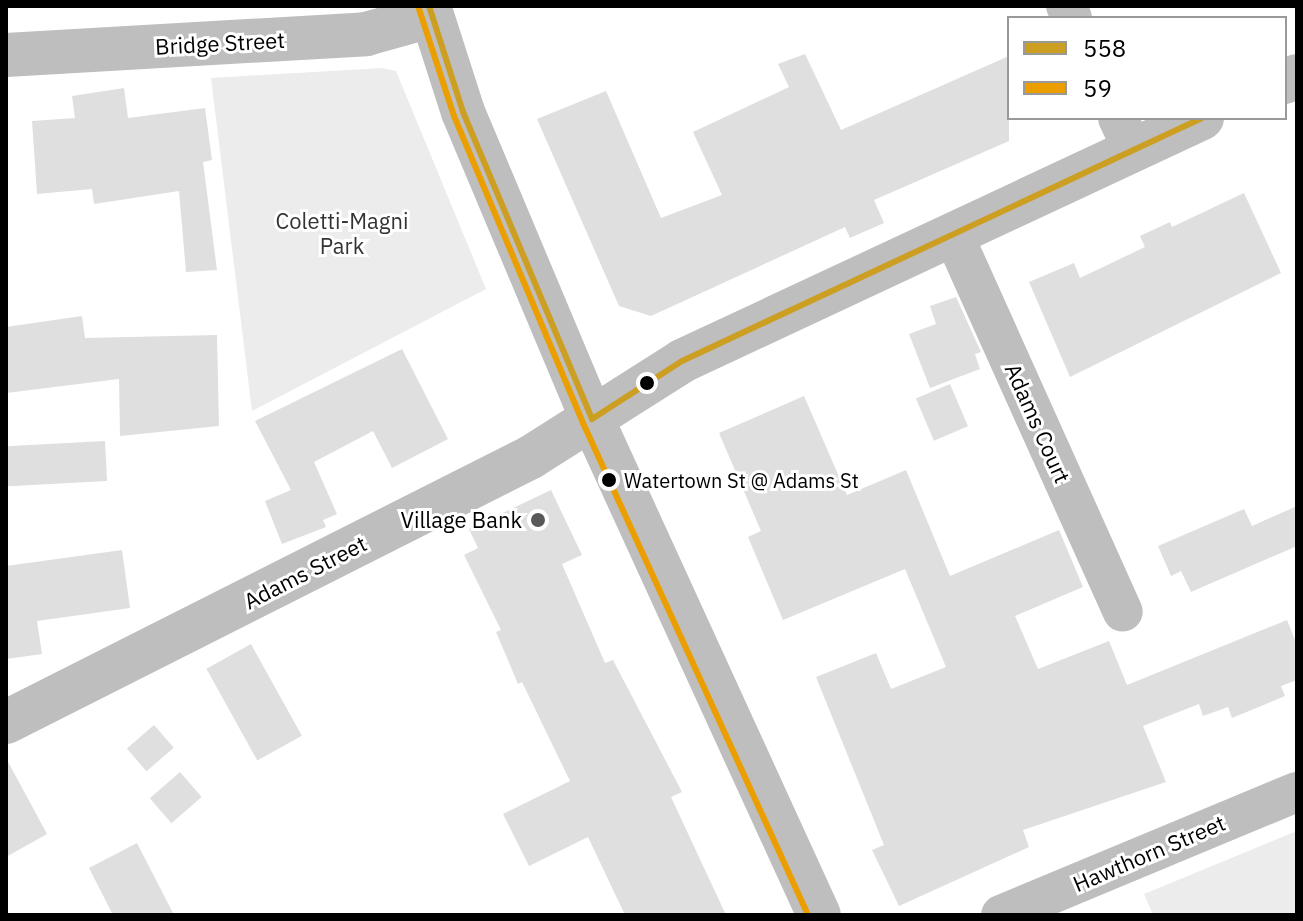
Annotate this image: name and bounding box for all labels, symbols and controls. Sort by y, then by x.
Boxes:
legend [1007,16,1287,120]
street label: Bridge Street [154,26,286,60]
text: 558 [1083,32,1126,64]
text: 59 [1083,72,1112,104]
park label: Coletti-Magni Park [276,207,408,258]
street label: Adams Court [1000,359,1076,487]
unlabelled marker [639,375,655,391]
place label: Watertown St @ Adams St [624,468,859,492]
marker: Watertown St @ Adams St [601,472,617,488]
place label: Village Bank [401,507,522,533]
marker: Village Bank [529,511,547,529]
street label: Adams Street [239,530,371,614]
street label: Hawthorn Street [1069,809,1229,897]

